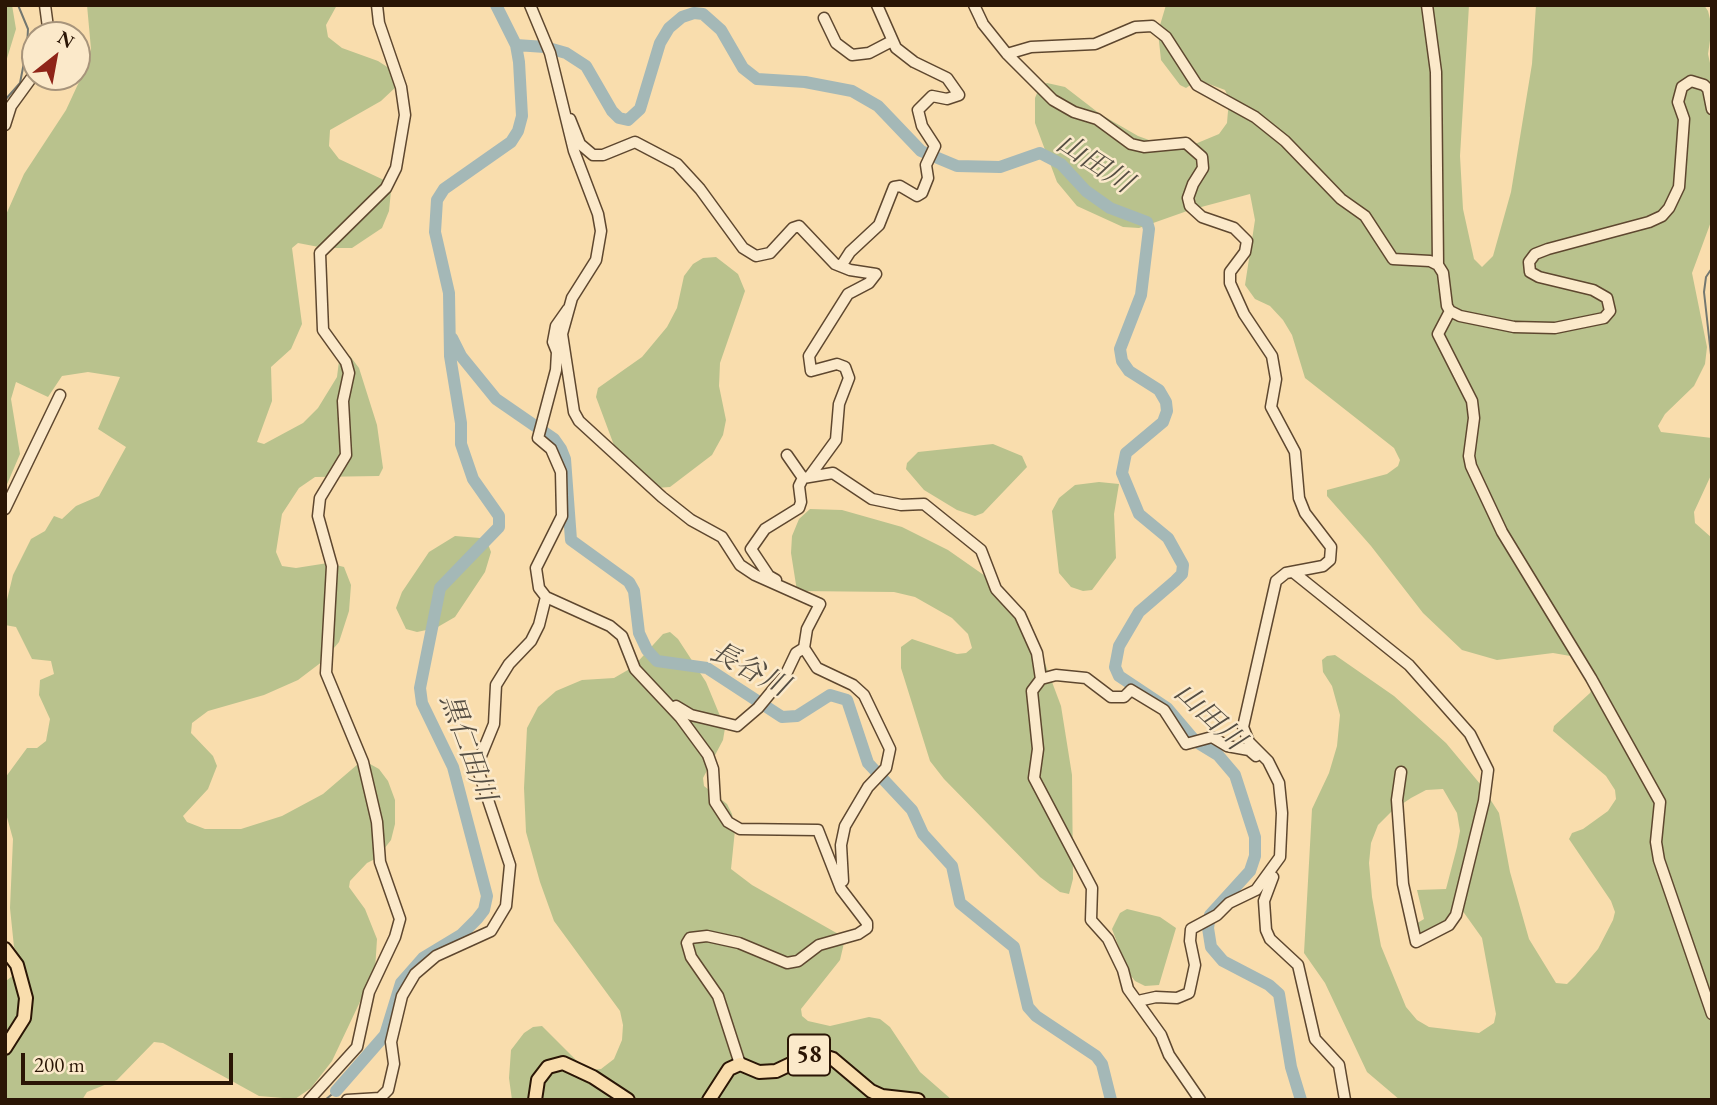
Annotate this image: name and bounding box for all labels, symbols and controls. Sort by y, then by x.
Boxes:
north arrow [21,21,91,91]
text: N [53,25,79,54]
water label: 山田川 [1050,127,1138,201]
water label: 長谷川 [704,635,794,705]
water label: 山田川 [1167,676,1251,758]
water label: 黒仁田川 [432,690,502,806]
road number: 58 [788,1035,830,1076]
scale bar [24,1038,236,1082]
text: 200 m [34,1051,85,1078]

